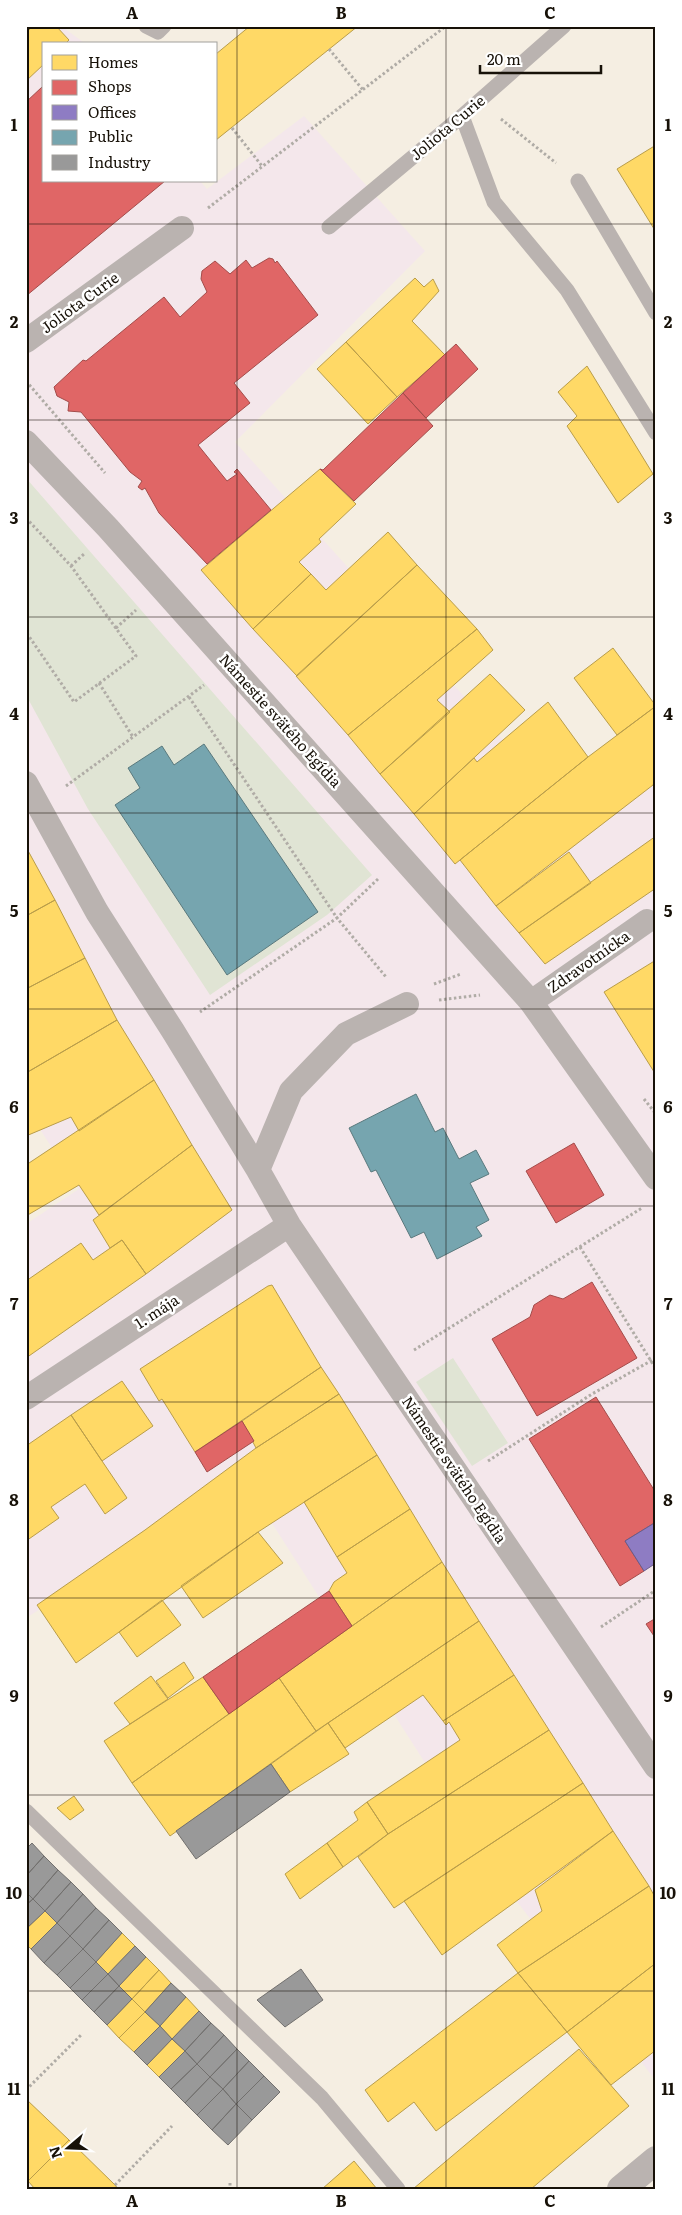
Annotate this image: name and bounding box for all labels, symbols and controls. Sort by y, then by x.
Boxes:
text: A [126,0,138,24]
text: B [335,0,347,24]
text: C [544,0,556,24]
legend [42,42,218,182]
scale bar [480,42,601,74]
text: 20 m [487,47,521,70]
text: Homes [88,50,138,73]
text: Shops [88,74,131,97]
street label: Joliota Curie [405,88,490,165]
text: Offices [88,100,136,123]
text: 1 [11,112,18,136]
text: 1 [665,112,672,136]
text: Public [88,124,133,147]
text: Industry [88,150,151,173]
street label: Joliota Curie [35,265,123,338]
text: 2 [10,309,19,333]
text: 2 [664,309,673,333]
text: 3 [10,505,19,529]
text: 3 [664,505,673,529]
street label: Námestie svätého Egídia [215,648,348,793]
text: 4 [9,701,19,725]
text: 4 [663,701,673,725]
text: 5 [10,898,19,922]
text: 5 [664,898,673,922]
street label: Zdravotnícka [542,923,635,998]
text: 6 [9,1094,19,1118]
text: 6 [663,1094,673,1118]
street label: 1. mája [129,1287,184,1334]
text: 7 [10,1291,19,1315]
text: 7 [664,1291,673,1315]
street label: Námestie svätého Egídia [397,1391,514,1548]
text: 8 [9,1487,19,1511]
text: 8 [663,1487,673,1511]
text: 9 [9,1683,19,1707]
text: 9 [663,1683,673,1707]
text: 10 [6,1880,22,1904]
text: 10 [660,1880,676,1904]
text: 11 [7,2076,21,2100]
text: 11 [661,2076,675,2100]
north arrow [42,2122,92,2172]
text: N [43,2144,66,2161]
text: A [126,2188,138,2212]
text: B [335,2188,347,2212]
text: C [544,2188,556,2212]

